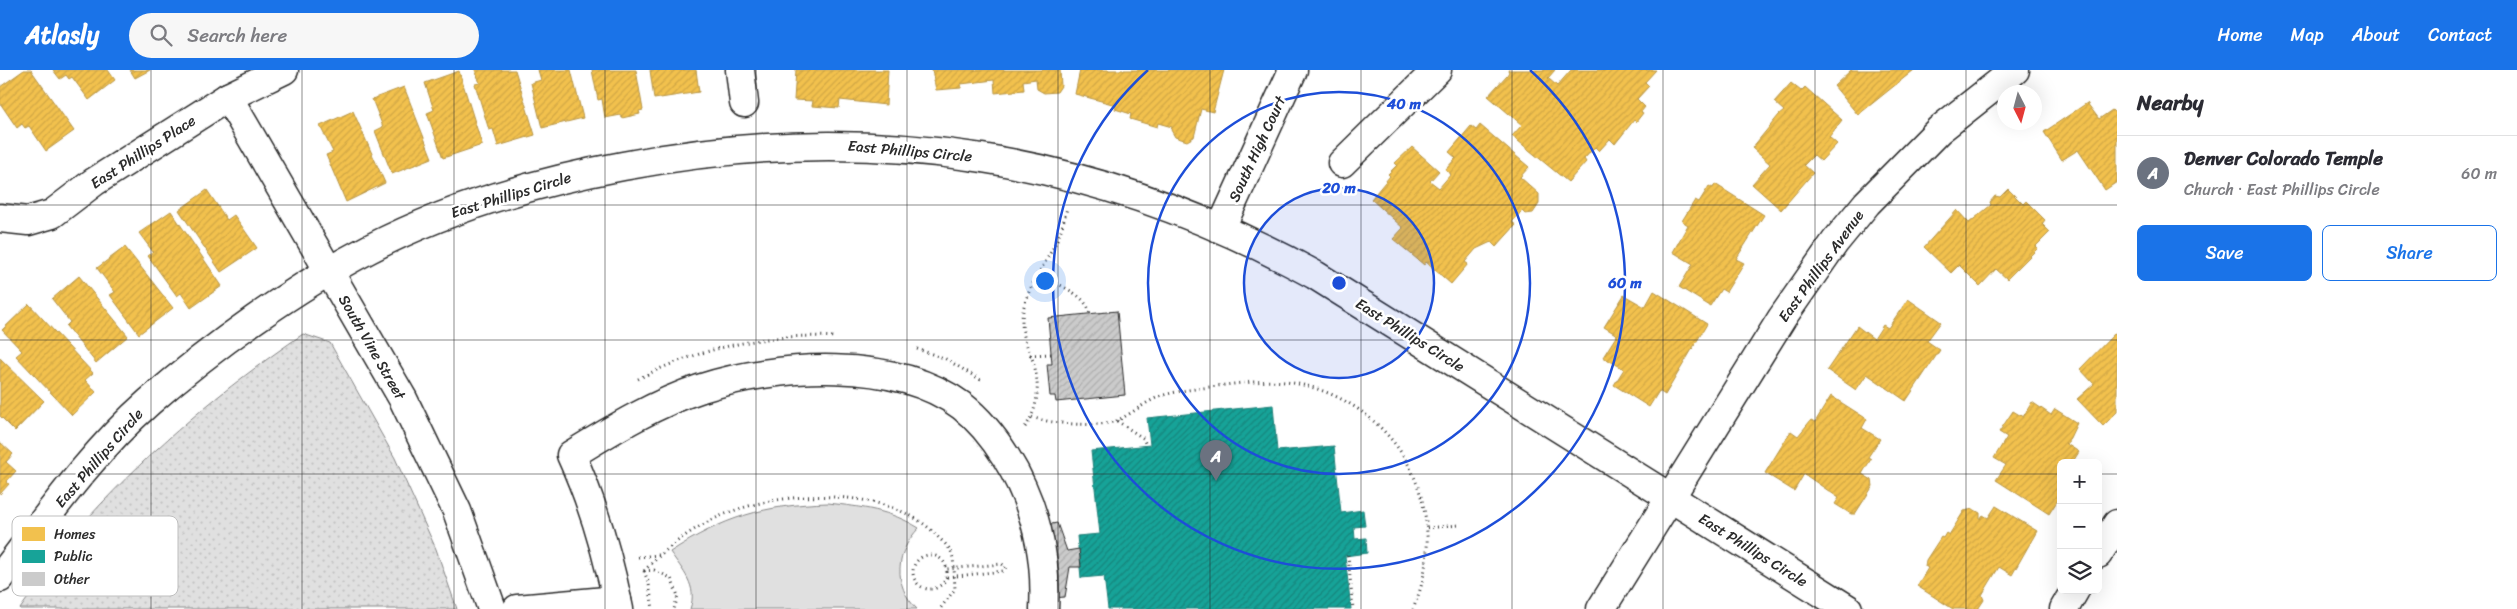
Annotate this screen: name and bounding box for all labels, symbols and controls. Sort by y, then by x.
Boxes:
search box [129,13,479,58]
text: Atlasly [25,14,99,56]
text: Search here [187,19,287,52]
text: Home [2218,19,2263,51]
text: Map [2291,19,2324,51]
text: About [2352,19,2400,51]
text: Contact [2428,19,2492,51]
icon: search [147,21,175,49]
text: Nearby [2137,84,2203,122]
north arrow [1997,85,2042,130]
street label: South High Court [1221,91,1293,206]
text: 40 m [1386,91,1422,117]
street label: East Phillips Place [85,108,201,196]
street label: East Phillips Circle [847,133,974,169]
text: Denver Colorado Temple [2184,142,2383,175]
text: A [2148,159,2158,188]
text: 60 m [2461,159,2497,188]
street label: East Phillips Circle [447,164,575,226]
text: 20 m [1321,175,1356,201]
text: Church · East Phillips Circle [2184,175,2380,204]
street label: East Phillips Avenue [1771,204,1871,328]
button: Save [2137,225,2312,281]
button: Share [2322,225,2497,281]
your location [1032,268,1058,294]
text: 60 m [1607,270,1642,296]
centre of rings [1330,274,1348,292]
street label: South Vine Street [331,289,413,405]
street label: East Phillips Circle [1350,291,1470,379]
street label: East Phillips Circle [48,402,150,514]
pin: A [1200,440,1232,481]
map controls [2057,459,2102,594]
button: + [2057,459,2102,504]
button: − [2057,504,2102,549]
street label: East Phillips Circle [1693,506,1813,594]
legend [12,516,178,596]
text: Homes [54,522,96,547]
text: Public [54,544,93,569]
button: layers [2057,549,2102,594]
text: Other [54,567,91,592]

